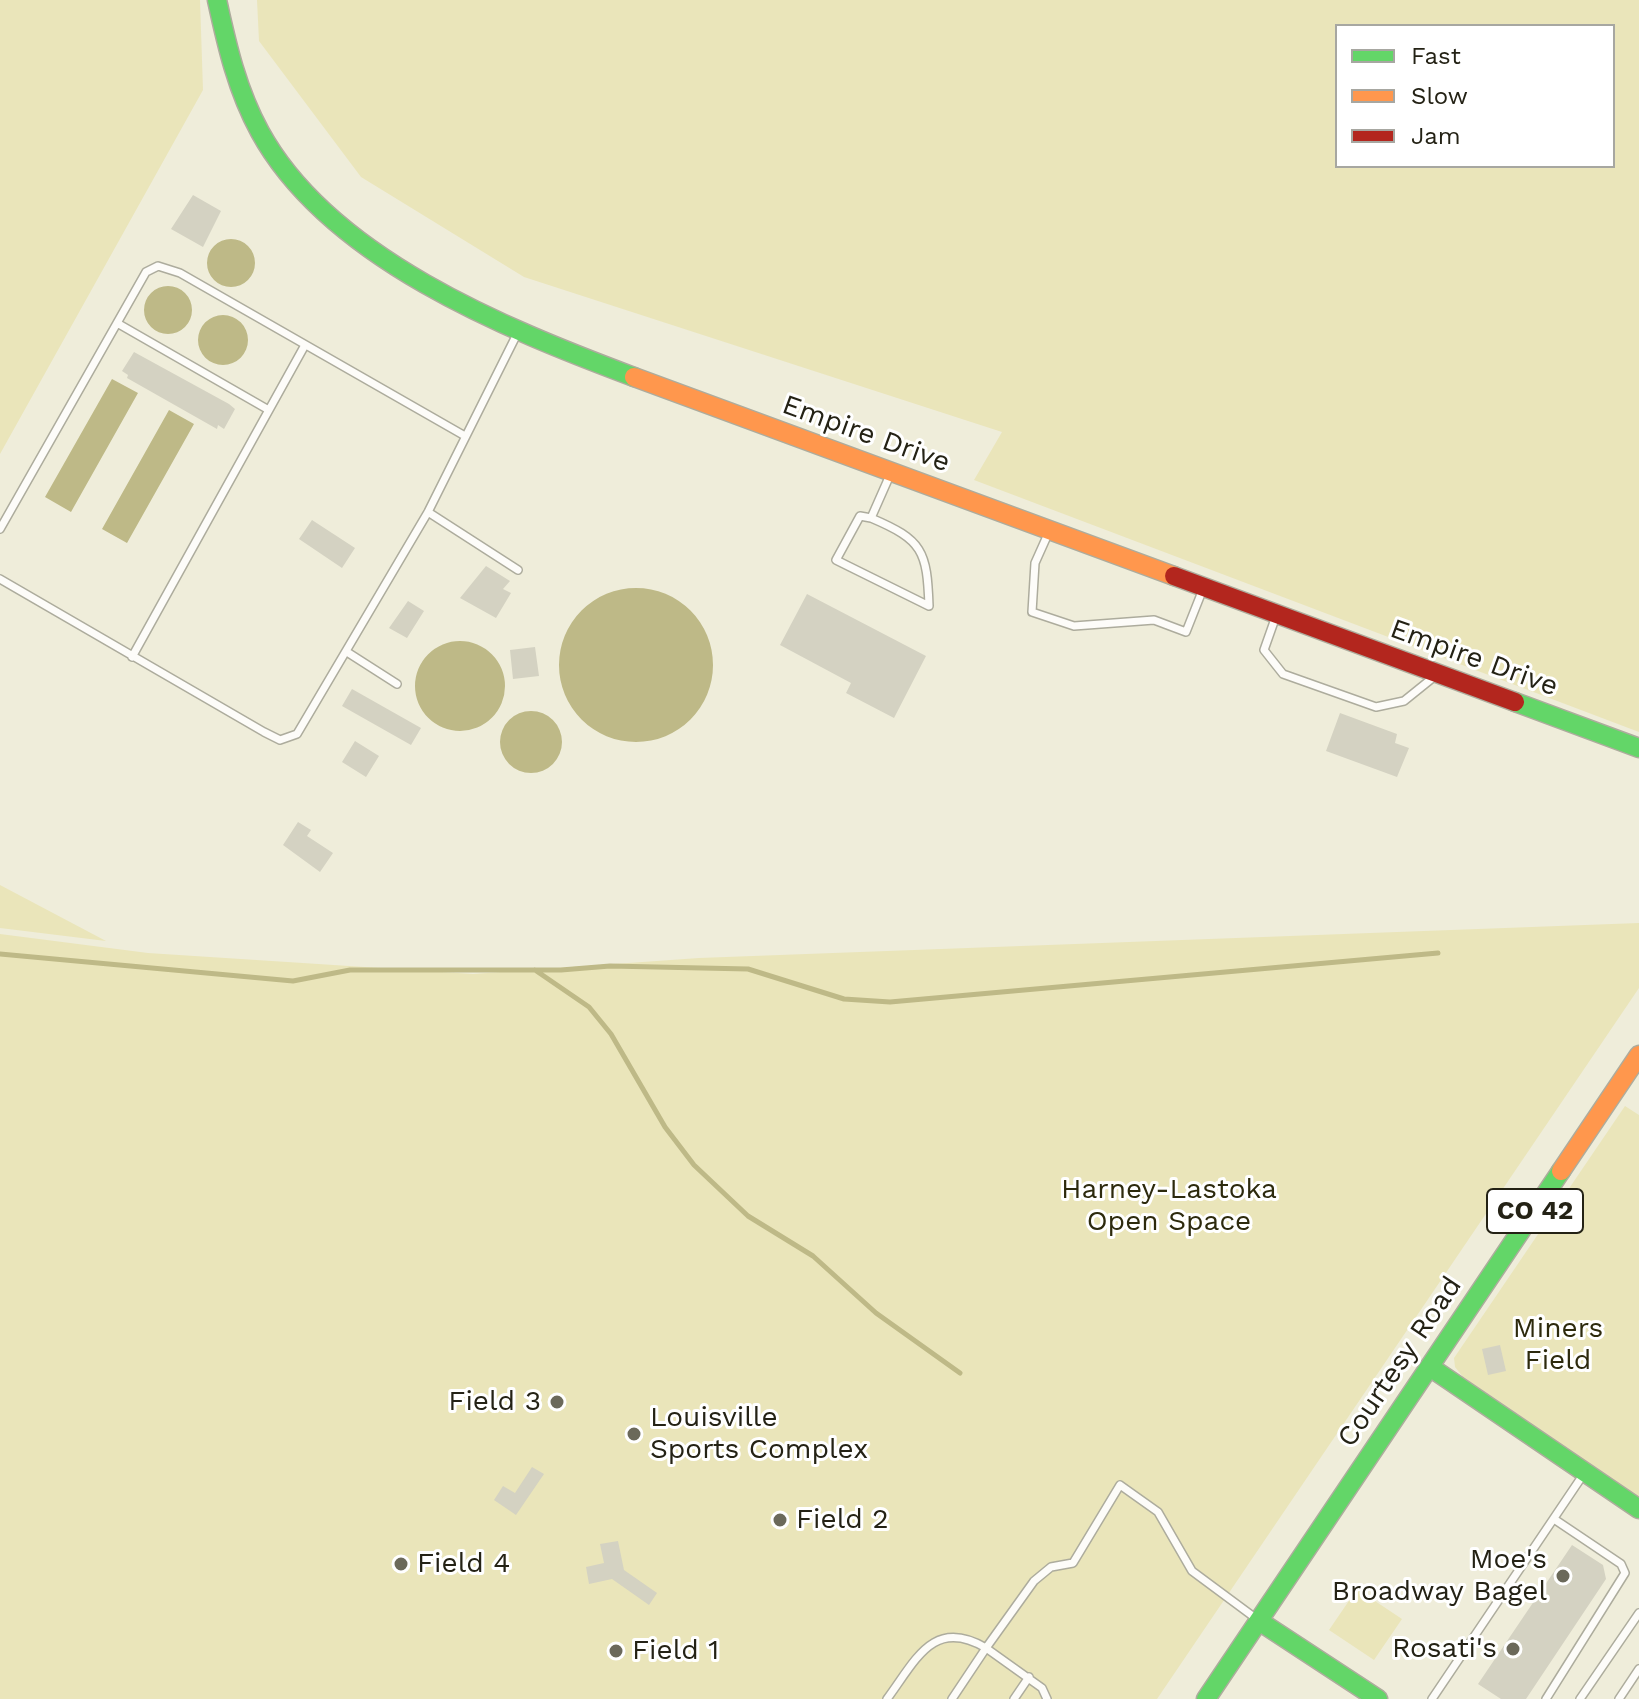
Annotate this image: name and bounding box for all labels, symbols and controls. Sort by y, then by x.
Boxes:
legend [1335,24,1615,168]
text: Fast [1411,42,1461,70]
text: Slow [1411,82,1468,110]
text: Jam [1411,122,1461,150]
street label: Empire Drive [778,388,954,480]
street label: Empire Drive [1386,612,1562,704]
park label: Harney-Lastoka Open Space [1061,1173,1277,1239]
road number: CO 42 [1487,1189,1583,1233]
street label: Courtesy Road [1331,1271,1469,1453]
park label: Miners Field [1513,1312,1603,1378]
place label: Field 3 [448,1385,541,1419]
marker: Field 3 [548,1393,566,1411]
place label: Louisville Sports Complex [650,1401,868,1467]
marker: Louisville Sports Complex [625,1425,643,1443]
place label: Field 2 [796,1503,889,1537]
marker: Field 2 [771,1511,789,1529]
place label: Moe's Broadway Bagel [1332,1543,1547,1609]
place label: Field 4 [417,1547,510,1581]
marker: Field 4 [392,1555,410,1573]
marker: Moe's Broadway Bagel [1554,1567,1572,1585]
place label: Rosati's [1392,1632,1497,1666]
place label: Field 1 [632,1634,719,1668]
marker: Rosati's [1504,1640,1522,1658]
marker: Field 1 [607,1642,625,1660]

